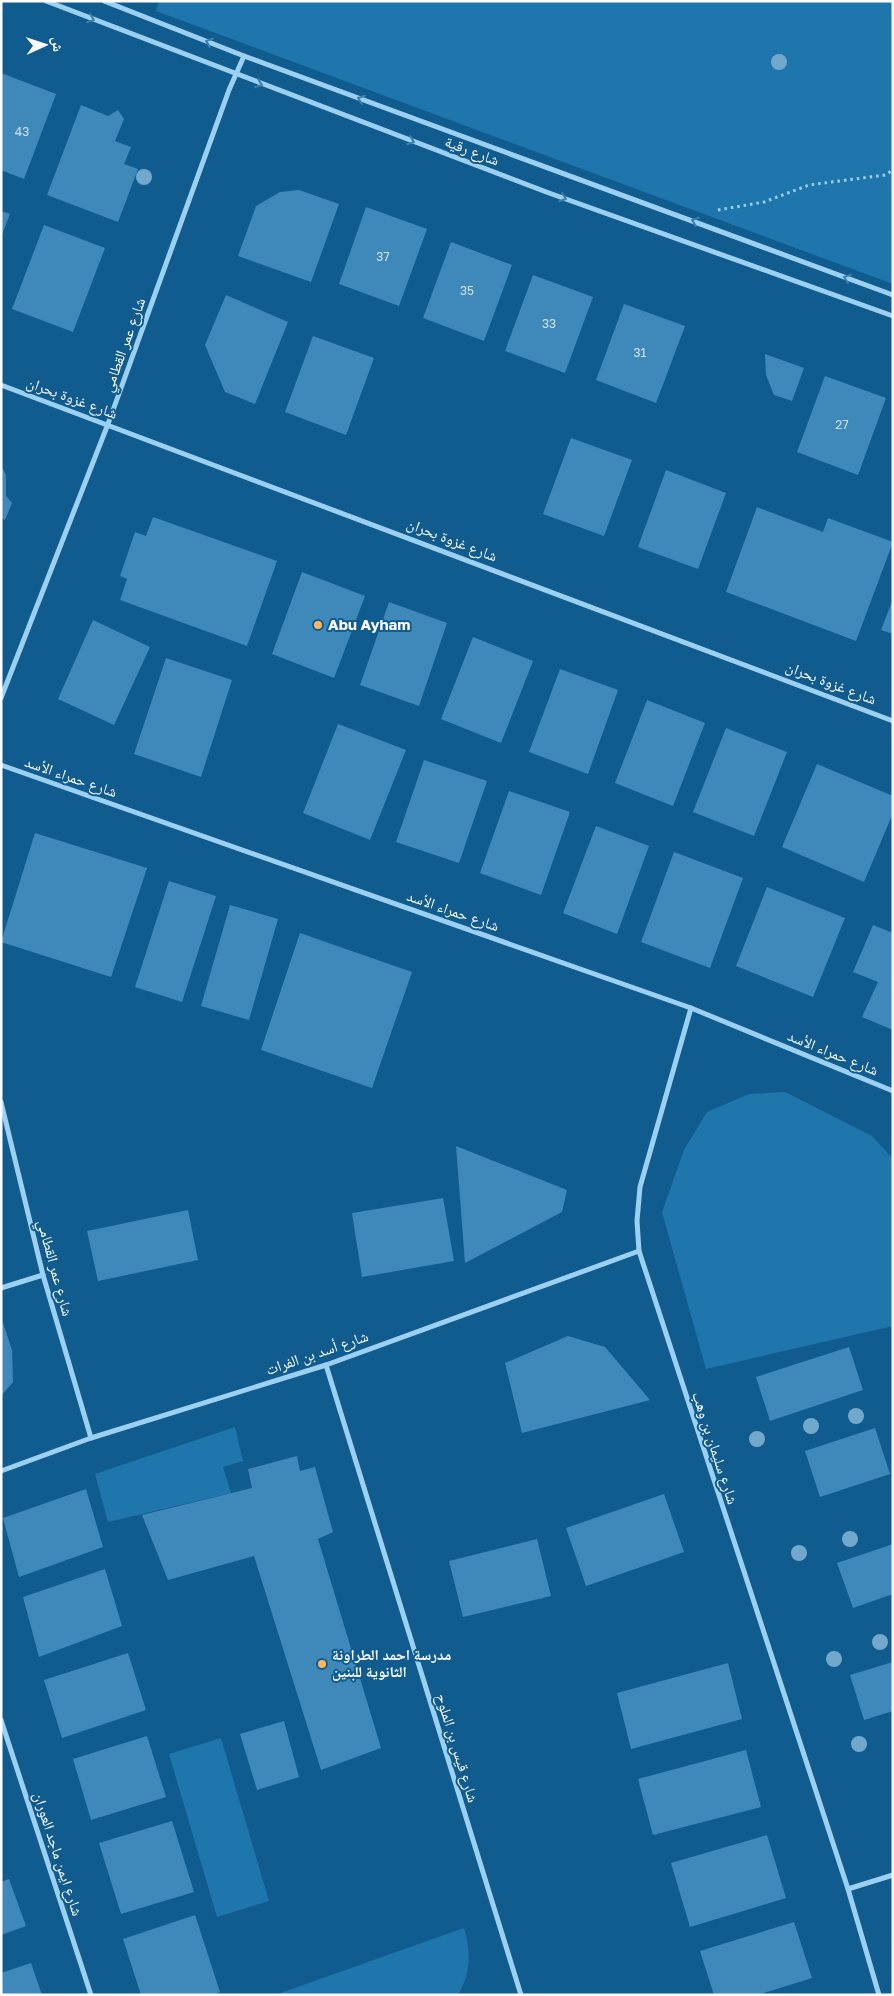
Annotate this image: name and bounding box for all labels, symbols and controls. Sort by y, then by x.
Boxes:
one-way arrow [87,13,95,23]
north arrow [20,20,70,70]
text: ش [49,36,67,52]
one-way arrow [205,38,214,49]
one-way arrow [254,78,263,88]
one-way arrow [358,95,366,105]
house number: 43 [15,124,29,139]
street label: شارع رقية [442,132,502,171]
one-way arrow [406,135,415,145]
one-way arrow [559,192,567,202]
one-way arrow [691,217,700,227]
house number: 37 [376,249,390,264]
one-way arrow [843,274,852,284]
house number: 35 [460,283,474,298]
street label: شارع عمر القطامي [98,295,152,395]
house number: 33 [542,316,556,331]
house number: 31 [634,345,647,360]
street label: شارع غزوة بحران [24,372,120,424]
house number: 27 [835,417,849,432]
street label: شارع غزوة بحران [404,514,500,566]
place label: Abu Ayham [328,615,410,633]
marker: Abu Ayham [312,619,324,631]
street label: شارع غزوة بحران [783,657,879,709]
street label: شارع حمراء الأسد [22,752,120,802]
street label: شارع حمراء الأسد [404,886,502,936]
street label: شارع حمراء الأسد [785,1026,881,1080]
street label: شارع عمر القطامي [31,1218,77,1319]
street label: شارع أسد بن الفرات [263,1326,371,1380]
street label: شارع سليمان بن وهب [687,1389,743,1507]
place label: مدرسة احمد الطراونة الثانوية للبنين [332,1645,451,1681]
marker: مدرسة احمد الطراونة الثانوية للبنين [316,1658,328,1670]
street label: شارع قيس بن الملوح [431,1691,483,1805]
street label: شارع ايمن ماجد العوران [29,1790,87,1918]

